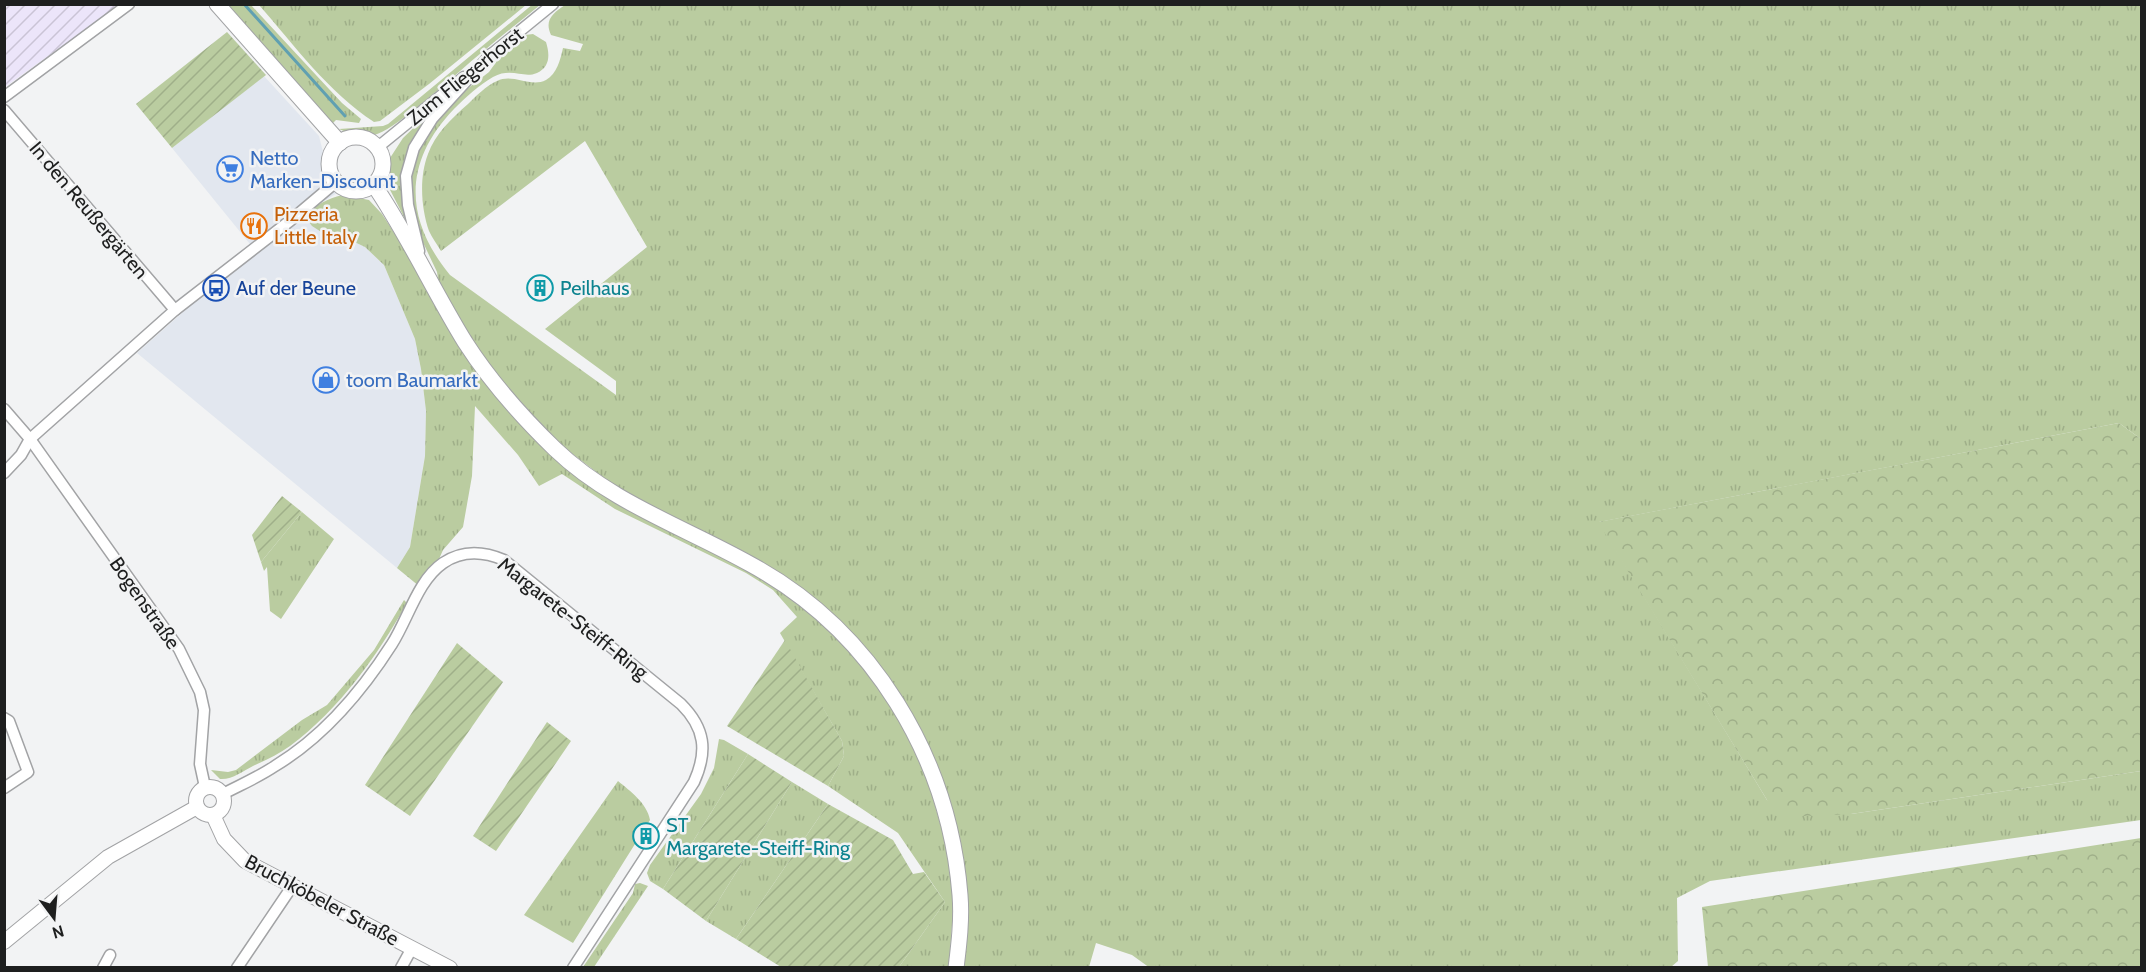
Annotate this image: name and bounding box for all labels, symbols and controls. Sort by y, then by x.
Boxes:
street label: Zum Fliegerhorst [402,22,528,130]
street label: In den Reußergärten [25,136,153,284]
place label: Netto Marken-Discount [250,146,396,193]
supermarket icon: Netto Marken-Discount [215,154,245,184]
place label: Pizzeria Little Italy [274,202,357,249]
restaurant icon: Pizzeria Little Italy [239,211,269,241]
bus stop icon: Auf der Beune [201,273,231,303]
building icon: Peilhaus [525,273,555,303]
place label: Auf der Beune [236,276,356,300]
place label: Peilhaus [560,276,630,300]
shop icon: toom Baumarkt [311,365,341,395]
place label: toom Baumarkt [346,368,478,392]
street label: Bogenstraße [105,552,185,654]
street label: Margarete-Steiff-Ring [493,552,654,685]
place label: ST Margarete-Steiff-Ring [666,813,851,860]
building icon: ST Margarete-Steiff-Ring [631,821,661,851]
street label: Bruchköbeler Straße [241,849,403,951]
north arrow [24,888,84,948]
text: N [50,921,66,943]

